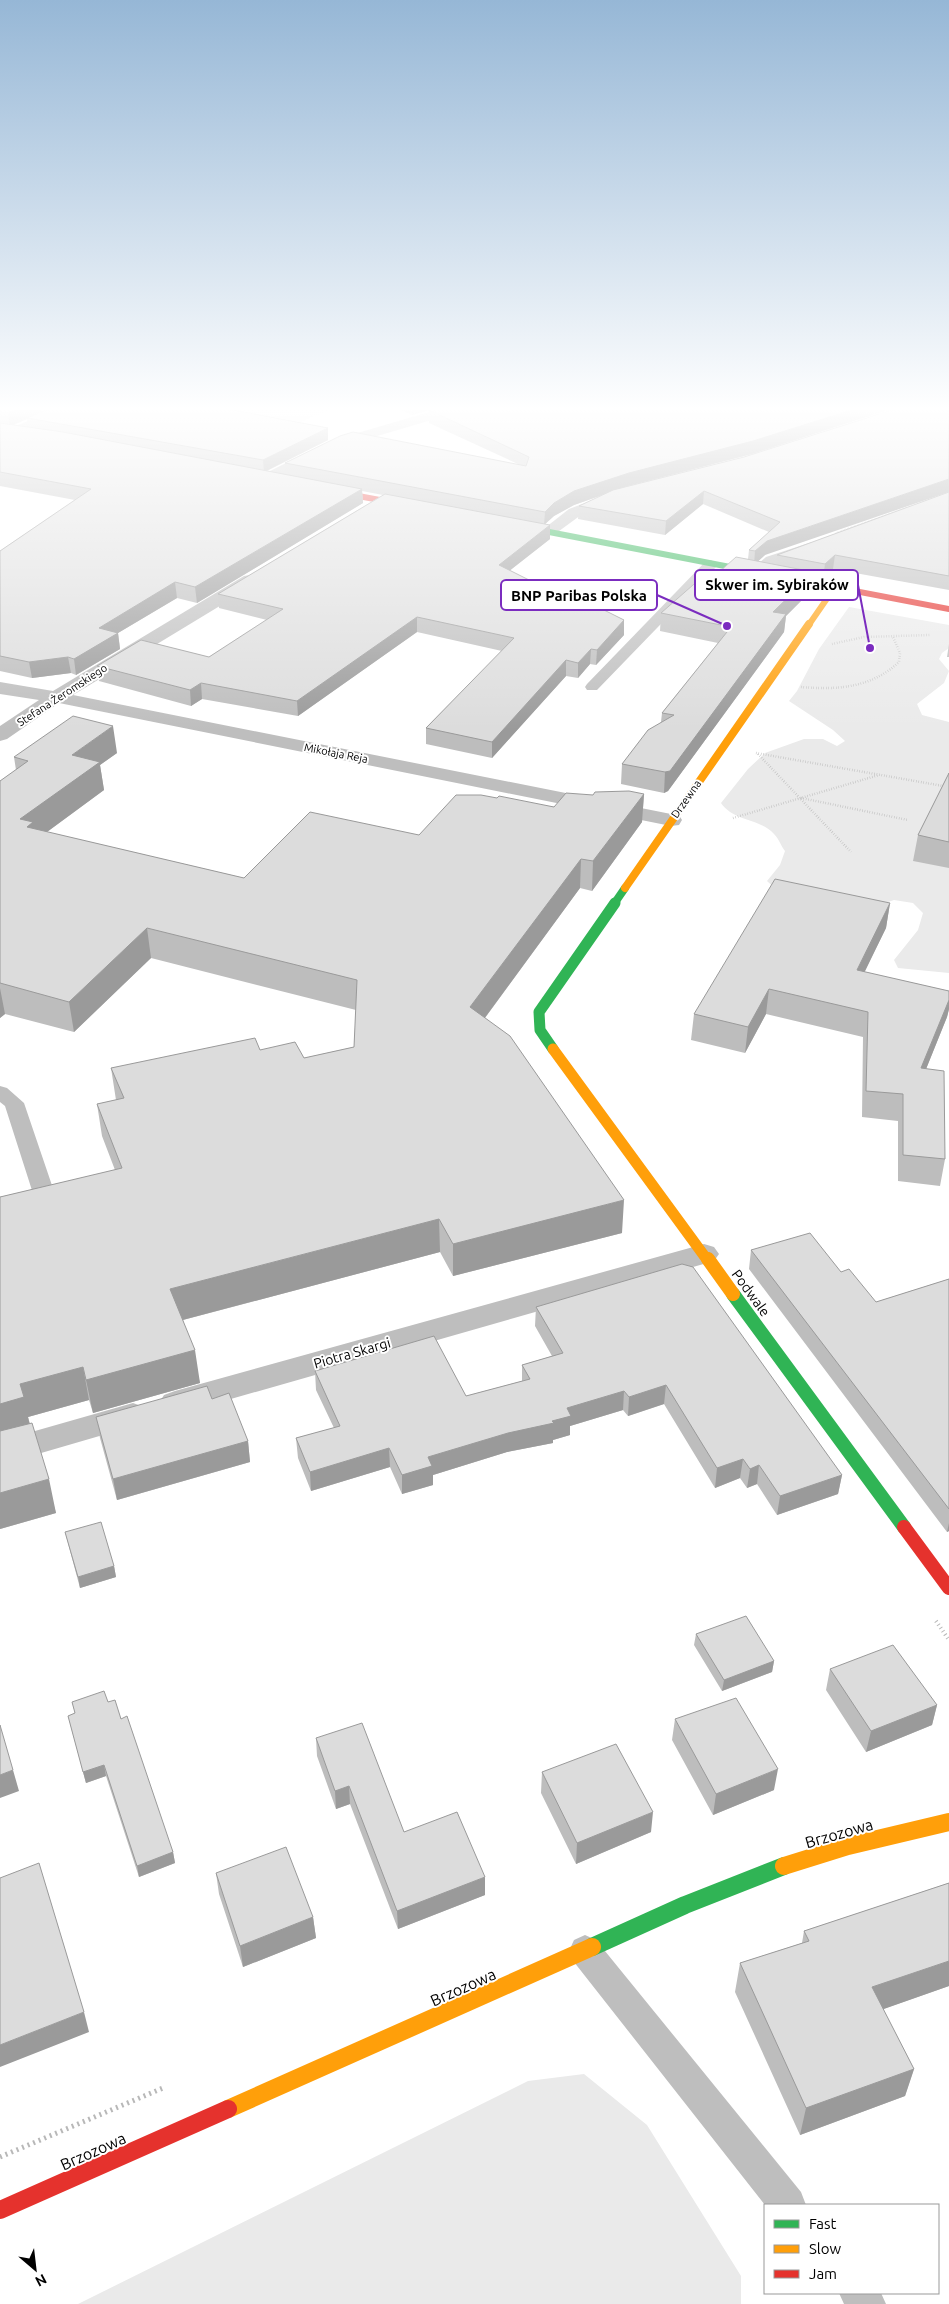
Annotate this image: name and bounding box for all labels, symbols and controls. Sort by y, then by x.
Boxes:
callout: Skwer im. Sybiraków [695,570,858,600]
text: Skwer im. Sybiraków [705,576,849,593]
callout: BNP Paribas Polska [501,580,657,610]
text: BNP Paribas Polska [511,587,647,604]
street label: Stefana Żeromskiego [15,661,109,729]
street label: Mikołaja Reja [303,741,369,765]
street label: Drzewna [669,778,703,820]
street label: Podwale [729,1266,773,1320]
street label: Piotra Skargi [312,1334,392,1372]
street label: Brzozowa [803,1815,875,1851]
street label: Brzozowa [427,1965,499,2009]
street label: Brzozowa [57,2129,129,2173]
legend [764,2204,939,2294]
text: Fast [809,2215,837,2232]
text: Slow [809,2240,842,2257]
north arrow [10,2244,60,2294]
text: Jam [809,2265,837,2282]
text: N [33,2271,49,2290]

